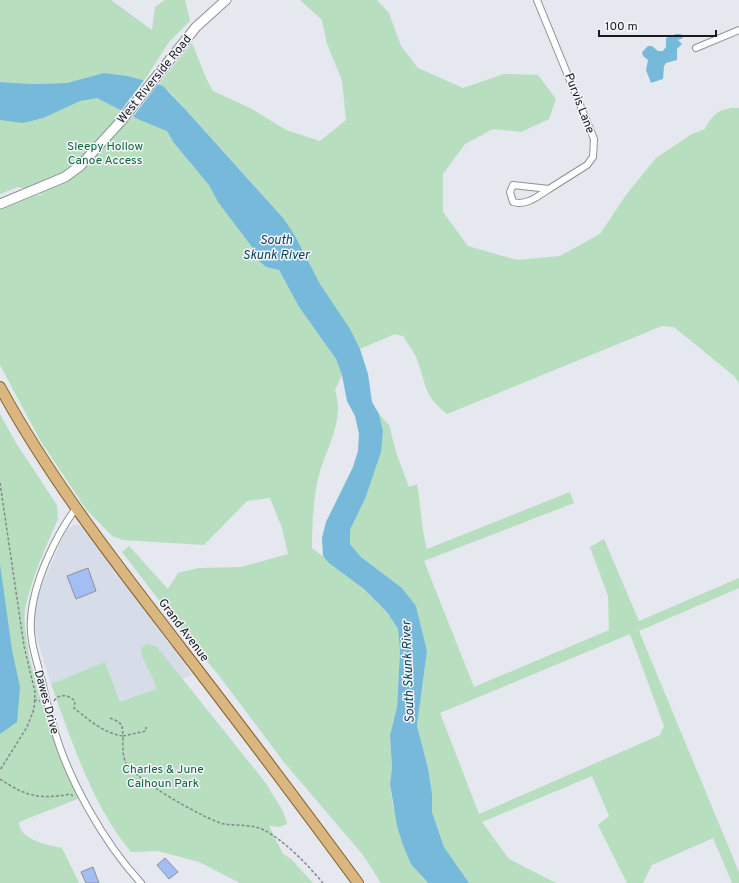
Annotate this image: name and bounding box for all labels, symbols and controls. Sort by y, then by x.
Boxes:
scale bar [599,12,716,38]
text: 100 m [605,19,638,35]
street label: West Riverside Road [114,32,196,127]
street label: Purvis Lane [560,71,598,136]
park label: Sleepy Hollow Canoe Access [67,139,143,169]
water label: South Skunk River [242,233,311,264]
street label: Grand Avenue [154,596,212,665]
water label: South Skunk River [399,619,419,723]
street label: Dawes Drive [30,668,62,736]
park label: Charles & June Calhoun Park [122,762,204,792]

